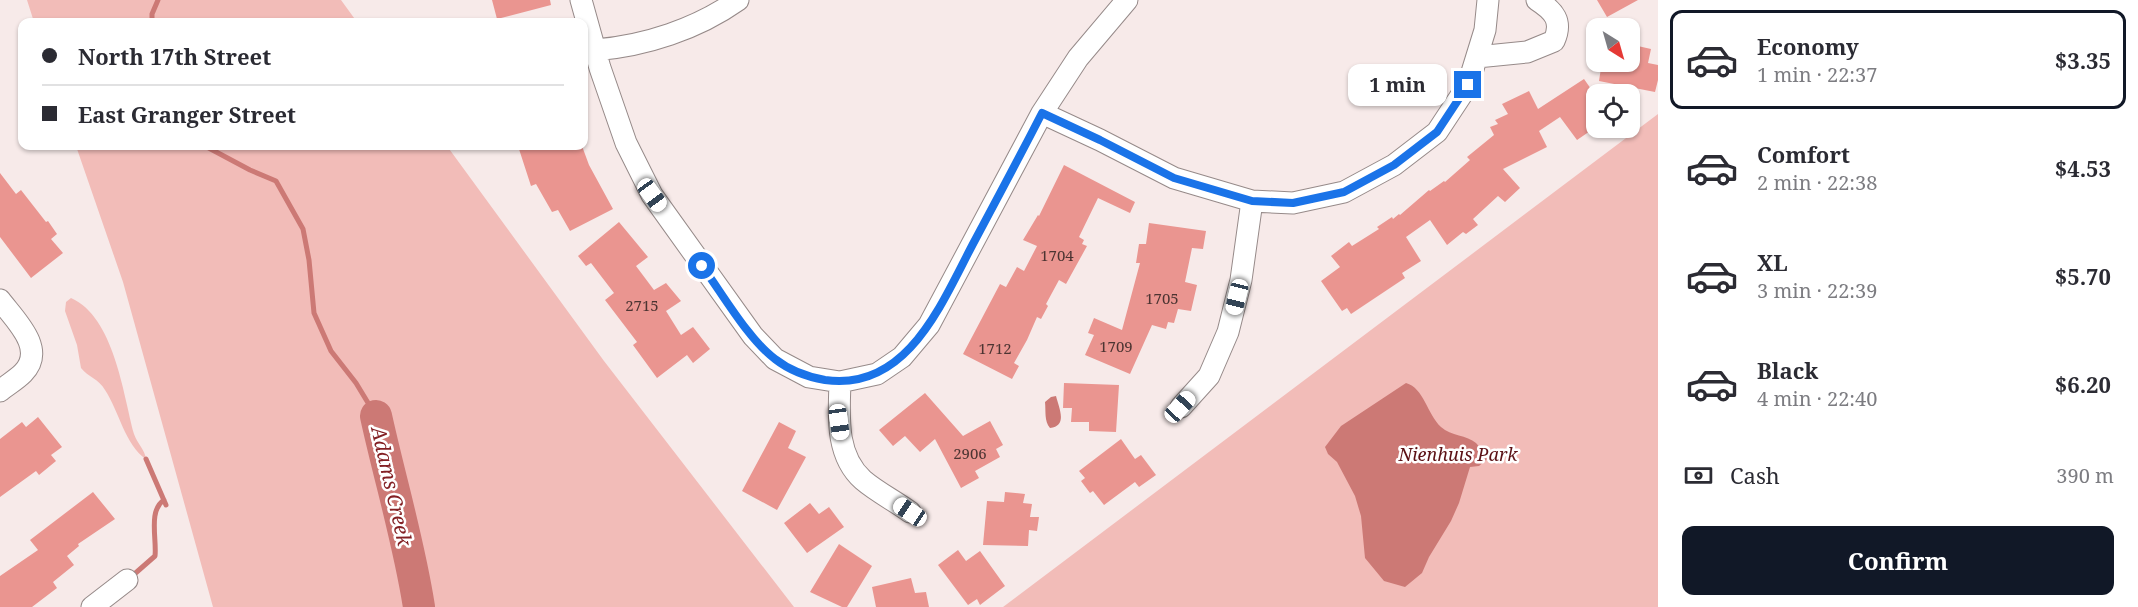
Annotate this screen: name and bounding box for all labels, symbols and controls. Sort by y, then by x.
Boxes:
north arrow [1586,18,1640,72]
map controls [1586,18,1640,138]
text: Economy [1757,31,1859,61]
icon: car [1685,33,1739,87]
text: North 17th Street [78,41,271,71]
text: $3.35 [2055,45,2111,75]
text: 1 min · 22:37 [1757,61,1877,88]
callout: 1 min [1348,64,1447,106]
text: 1 min [1369,71,1426,98]
route end [1454,71,1481,98]
button: locate [1586,84,1640,138]
text: East Granger Street [78,99,296,129]
text: Comfort [1757,139,1850,169]
icon: car [1685,141,1739,195]
text: $4.53 [2055,153,2111,183]
text: 2 min · 22:38 [1757,169,1877,196]
car [634,175,670,215]
house number: 1704 [1040,245,1074,265]
text: XL [1757,247,1788,277]
icon: car [1685,249,1739,303]
route start [688,252,715,279]
text: $5.70 [2055,261,2111,291]
car [1224,277,1250,317]
text: 3 min · 22:39 [1757,277,1877,304]
house number: 1705 [1145,288,1179,308]
house number: 2715 [625,295,659,315]
house number: 1709 [1099,336,1133,356]
house number: 1712 [978,338,1012,358]
text: Black [1757,355,1818,385]
icon: car [1685,357,1739,411]
text: $6.20 [2055,369,2111,399]
text: 4 min · 22:40 [1757,385,1877,412]
car [1161,388,1199,426]
car [828,403,850,441]
water label: Adams Creek [365,422,419,549]
park label: Nienhuis Park [1397,442,1518,466]
house number: 2906 [953,443,987,463]
icon: cash [1682,459,1715,492]
text: Cash [1730,460,1780,490]
text: 390 m [2056,462,2114,489]
car [890,494,930,530]
button: Confirm [1682,526,2114,595]

